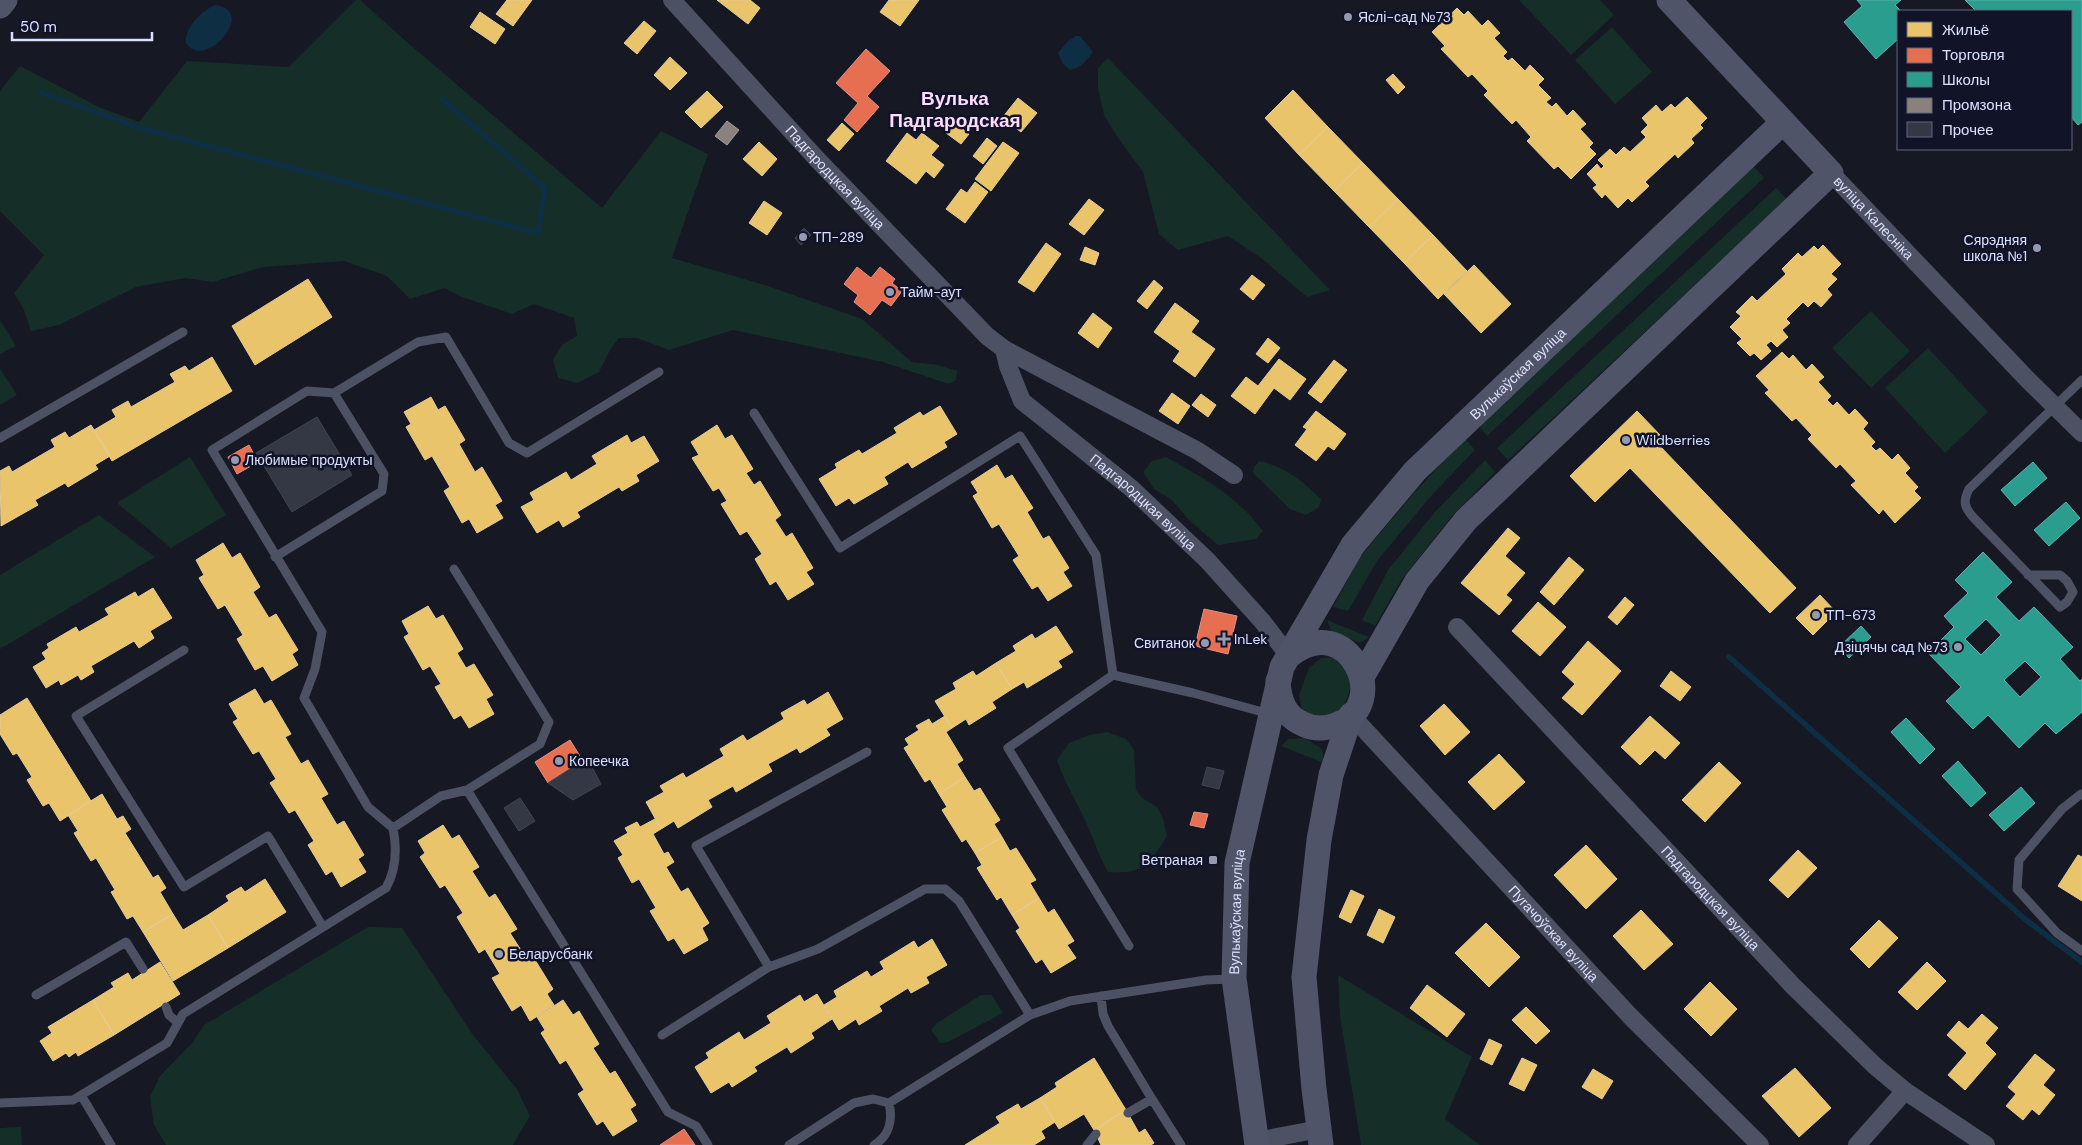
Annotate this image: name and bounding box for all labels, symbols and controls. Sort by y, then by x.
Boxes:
place label: Яслі-сад №73 [1358,8,1451,26]
scale bar [12,10,152,42]
legend [1897,10,2072,150]
marker: Яслі-сад №73 [1342,11,1354,23]
text: 50 m [20,17,57,37]
text: Жильё [1942,20,1989,40]
text: Торговля [1942,45,2005,65]
text: Школы [1942,70,1990,90]
district label: Вулька Падгародская [889,86,1021,133]
text: Промзона [1942,95,2012,115]
text: Прочее [1942,120,1994,140]
street label: Падгародцкая вуліца [782,122,889,233]
street label: вуліца Калесніка [1830,172,1918,264]
place label: ТП-289 [813,228,864,246]
marker: ТП-289 [797,231,809,243]
place label: Сярэдняя школа №1 [1963,231,2027,265]
marker: Сярэдняя школа №1 [2031,242,2043,254]
place label: Тайм-аут [900,283,962,301]
marker: Тайм-аут [884,286,896,298]
street label: Вулькаўская вуліца [1466,324,1570,423]
place label: Wildberries [1636,431,1710,449]
marker: Wildberries [1620,434,1632,446]
street label: Падгародцкая вуліца [1086,450,1200,554]
place label: Любимые продукты [245,451,373,469]
marker: Любимые продукты [229,454,241,466]
place label: ТП-673 [1826,606,1876,624]
marker: ТП-673 [1810,609,1822,621]
place label: InLek [1234,630,1267,648]
marker: InLek [1218,633,1230,645]
place label: Свитанок [1134,634,1196,652]
marker: Свитанок [1199,637,1211,649]
place label: Дзіцячы сад №73 [1835,638,1948,656]
marker: Дзіцячы сад №73 [1952,641,1964,653]
place label: Копеечка [569,752,629,770]
marker: Копеечка [553,755,565,767]
street label: Падгародцкая вуліца [1657,842,1764,954]
street label: Вулькаўская вуліца [1225,847,1249,975]
place label: Ветраная [1141,851,1203,869]
marker: Ветраная [1207,854,1219,866]
street label: Пугачоўская вуліца [1504,882,1603,986]
place label: Беларусбанк [509,945,593,963]
marker: Беларусбанк [493,948,505,960]

